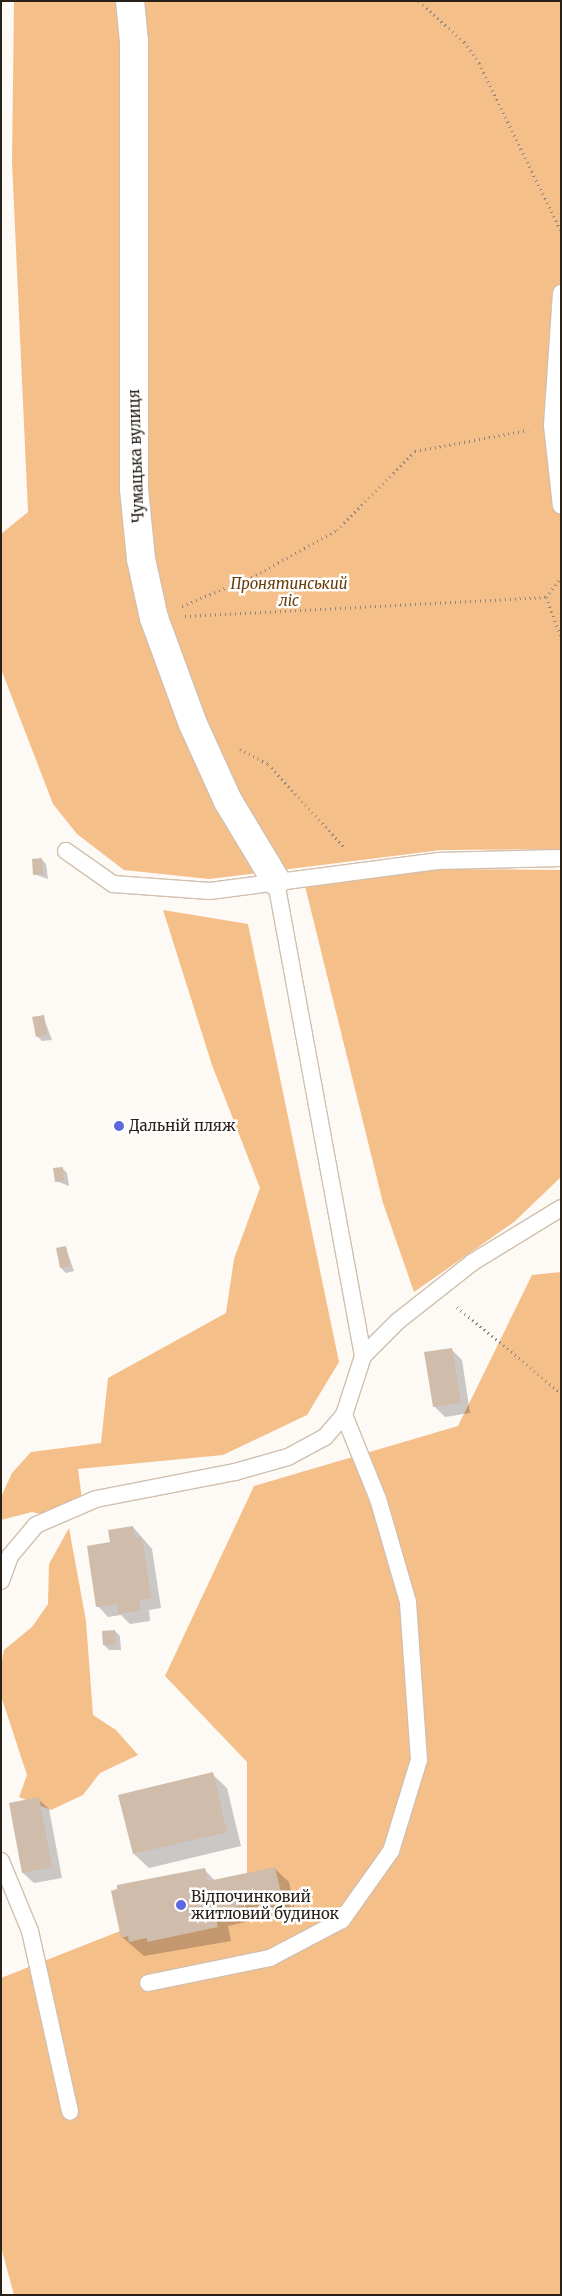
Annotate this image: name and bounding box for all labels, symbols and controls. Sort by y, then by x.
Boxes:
street label: Чумацька вулиця [125,389,147,523]
park label: Пронятинський ліс [230,574,348,609]
place label: Дальній пляж [129,1117,236,1135]
marker: Дальній пляж [113,1120,125,1132]
place label: Відпочинковий житловий будинок [191,1887,339,1922]
marker: Відпочинковий житловий будинок [175,1899,187,1911]

